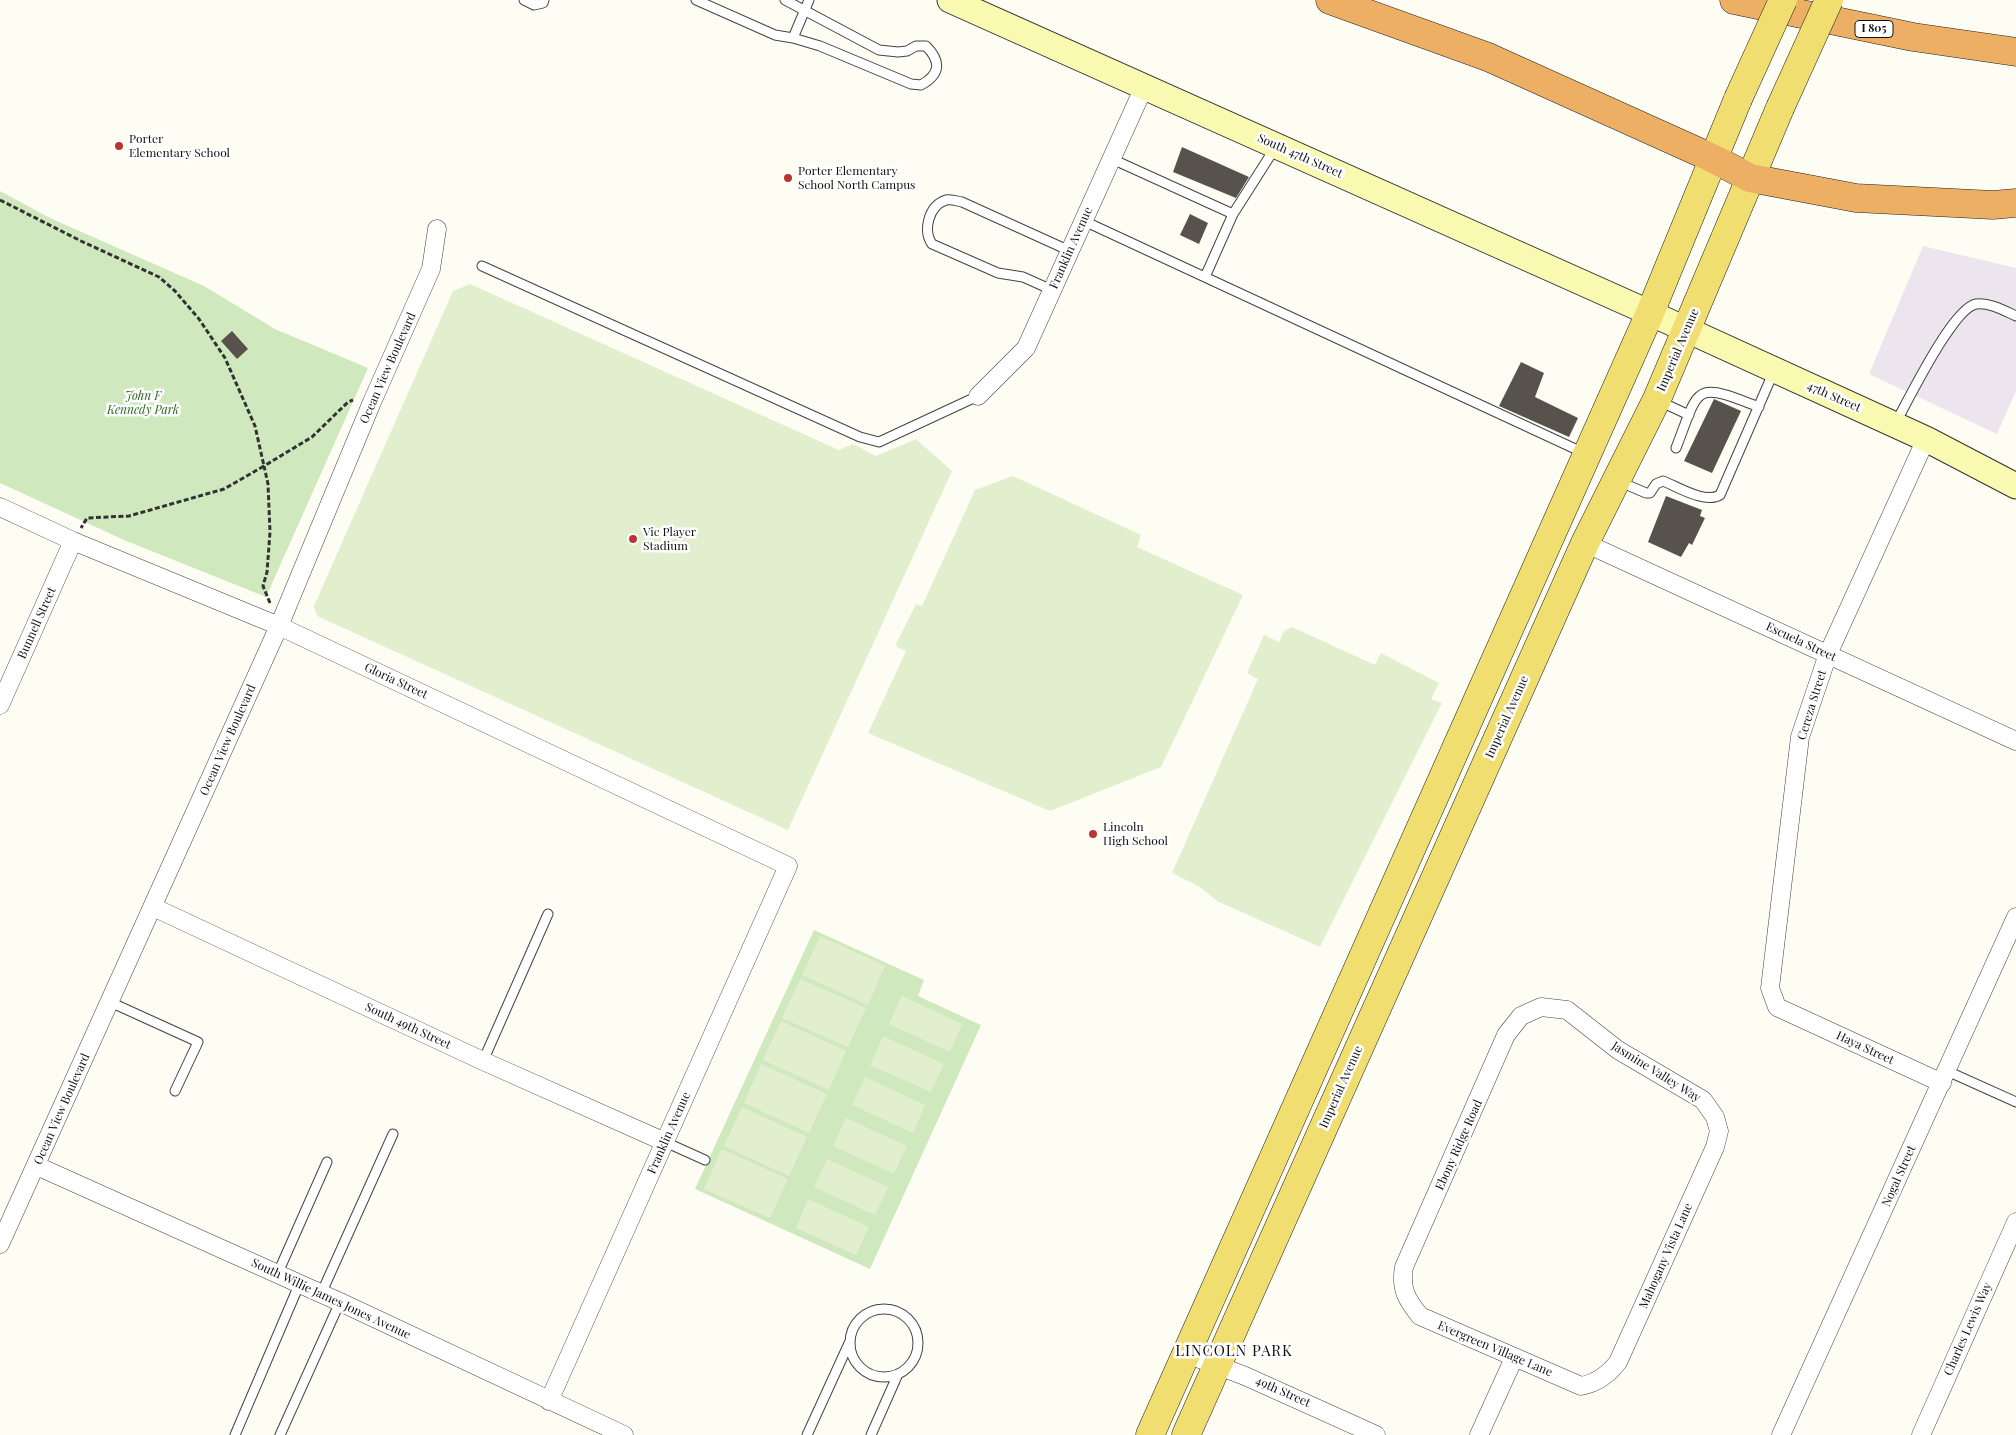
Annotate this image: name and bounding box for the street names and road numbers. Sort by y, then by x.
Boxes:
road number: I 805 [1855,20,1893,38]
street label: South 47th Street [1255,131,1345,181]
street label: Franklin Avenue [1046,205,1096,291]
street label: Imperial Avenue [1654,306,1702,394]
street label: Ocean View Boulevard [357,310,419,426]
street label: 47th Street [1805,379,1863,415]
street label: Bunnell Street [15,585,59,661]
street label: Escuela Street [1763,619,1839,665]
street label: Gloria Street [362,660,430,702]
street label: Cereza Street [1795,668,1829,742]
street label: Imperial Avenue [1482,674,1532,760]
street label: Ocean View Boulevard [197,682,259,798]
street label: South 49th Street [363,1000,453,1052]
street label: Haya Street [1834,1028,1896,1068]
street label: Jasmine Valley Way [1609,1039,1703,1105]
street label: Imperial Avenue [1316,1044,1366,1130]
street label: Ocean View Boulevard [31,1051,93,1167]
street label: Franklin Avenue [644,1090,694,1176]
street label: Ebony Ridge Road [1433,1098,1485,1192]
street label: Nogal Street [1879,1143,1919,1209]
street label: Mahogany Vista Lane [1636,1201,1696,1311]
street label: South Willie James Jones Avenue [249,1256,413,1342]
street label: Charles Lewis Way [1941,1280,1995,1378]
street label: Evergreen Village Lane [1435,1318,1555,1380]
street label: 49th Street [1253,1374,1313,1410]

